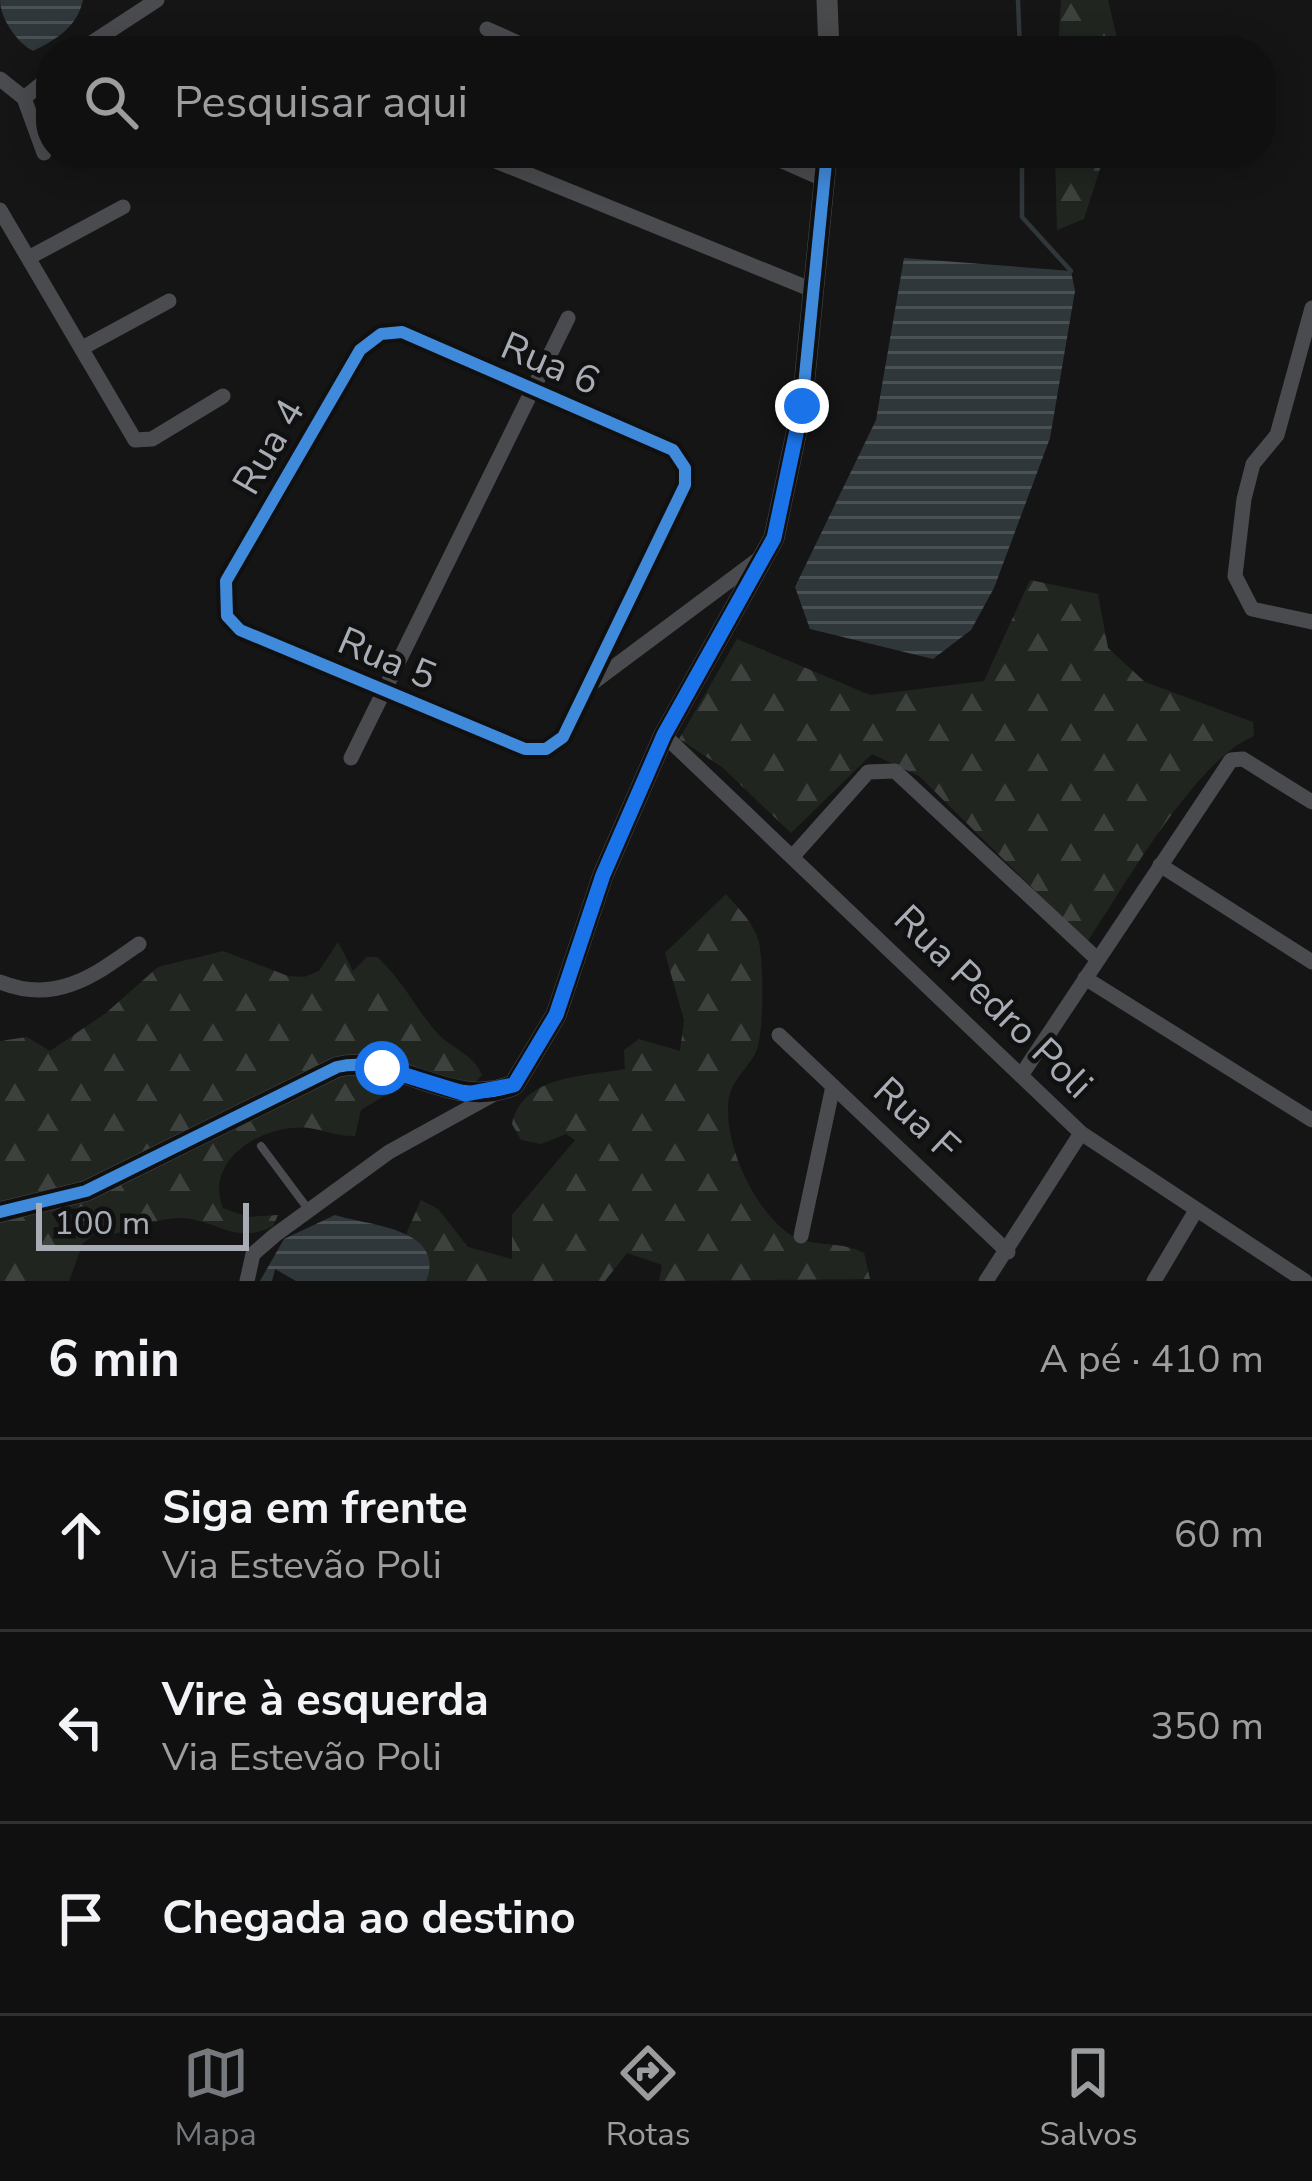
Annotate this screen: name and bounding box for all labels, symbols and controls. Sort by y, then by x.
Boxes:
search box [36,36,1276,168]
icon: search [78,69,144,135]
text: Pesquisar aqui [174,72,468,133]
street label: Rua 6 [493,320,607,408]
route end [775,379,829,433]
street label: Rua 4 [221,390,317,504]
street label: Rua 5 [330,615,444,703]
street label: Rua Pedro Poli [882,894,1104,1110]
route start [355,1041,409,1095]
street label: Rua F [861,1066,971,1172]
scale bar [36,1197,249,1250]
text: 100 m [54,1201,150,1246]
text: 6 min [48,1324,180,1394]
text: A pé · 410 m [1040,1333,1264,1386]
text: Siga em frente [162,1478,468,1539]
icon: ahead [48,1502,114,1568]
text: 60 m [1174,1508,1264,1561]
text: Via Estevão Poli [162,1539,442,1592]
text: Vire à esquerda [162,1670,489,1731]
icon: left [48,1694,114,1760]
text: 350 m [1150,1700,1264,1753]
text: Via Estevão Poli [162,1731,442,1784]
icon: arrive [48,1886,114,1952]
text: Chegada ao destino [162,1888,576,1949]
tab: Mapa [174,2040,257,2157]
tab: Rotas [606,2040,691,2157]
tab: Salvos [1039,2040,1138,2157]

